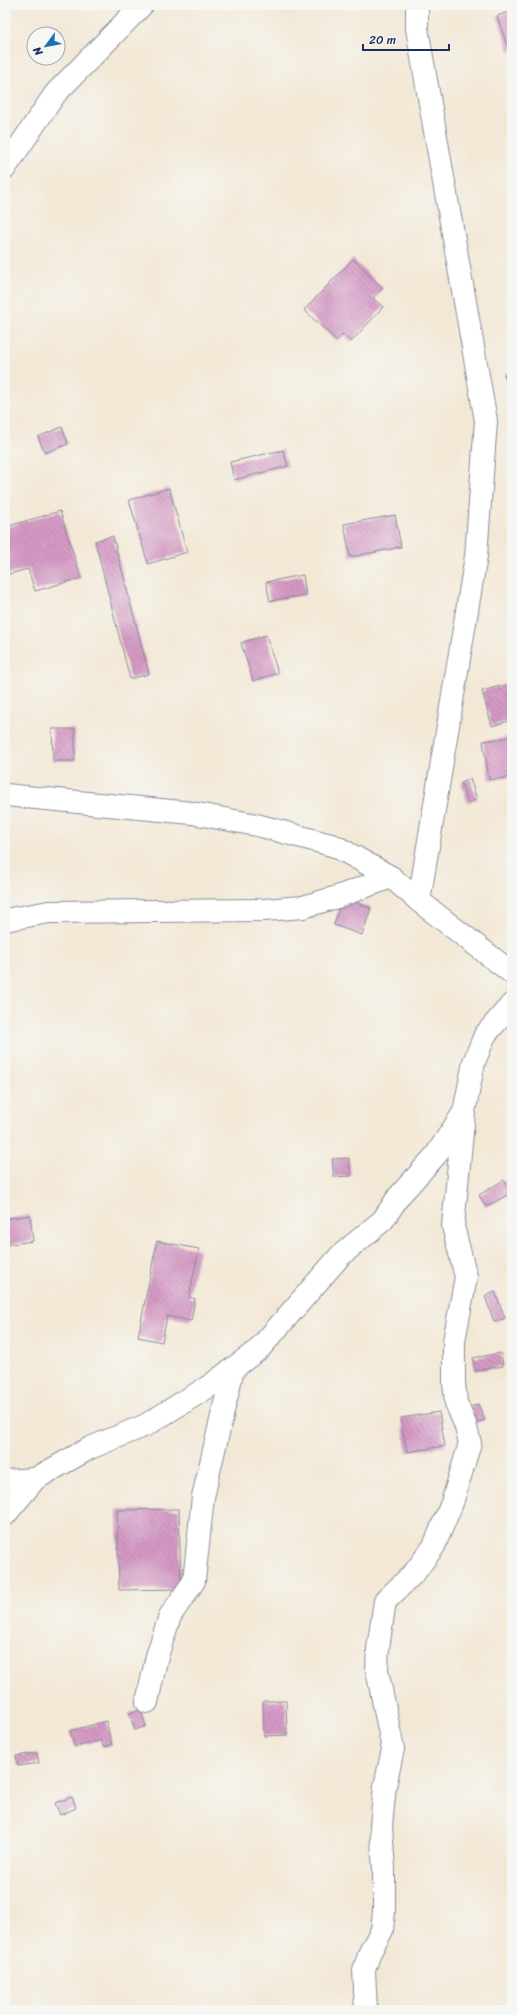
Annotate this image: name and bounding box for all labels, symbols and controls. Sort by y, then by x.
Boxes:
north arrow [26,26,66,66]
scale bar [363,26,449,52]
text: 20 m [369,29,396,51]
text: N [28,42,49,60]

